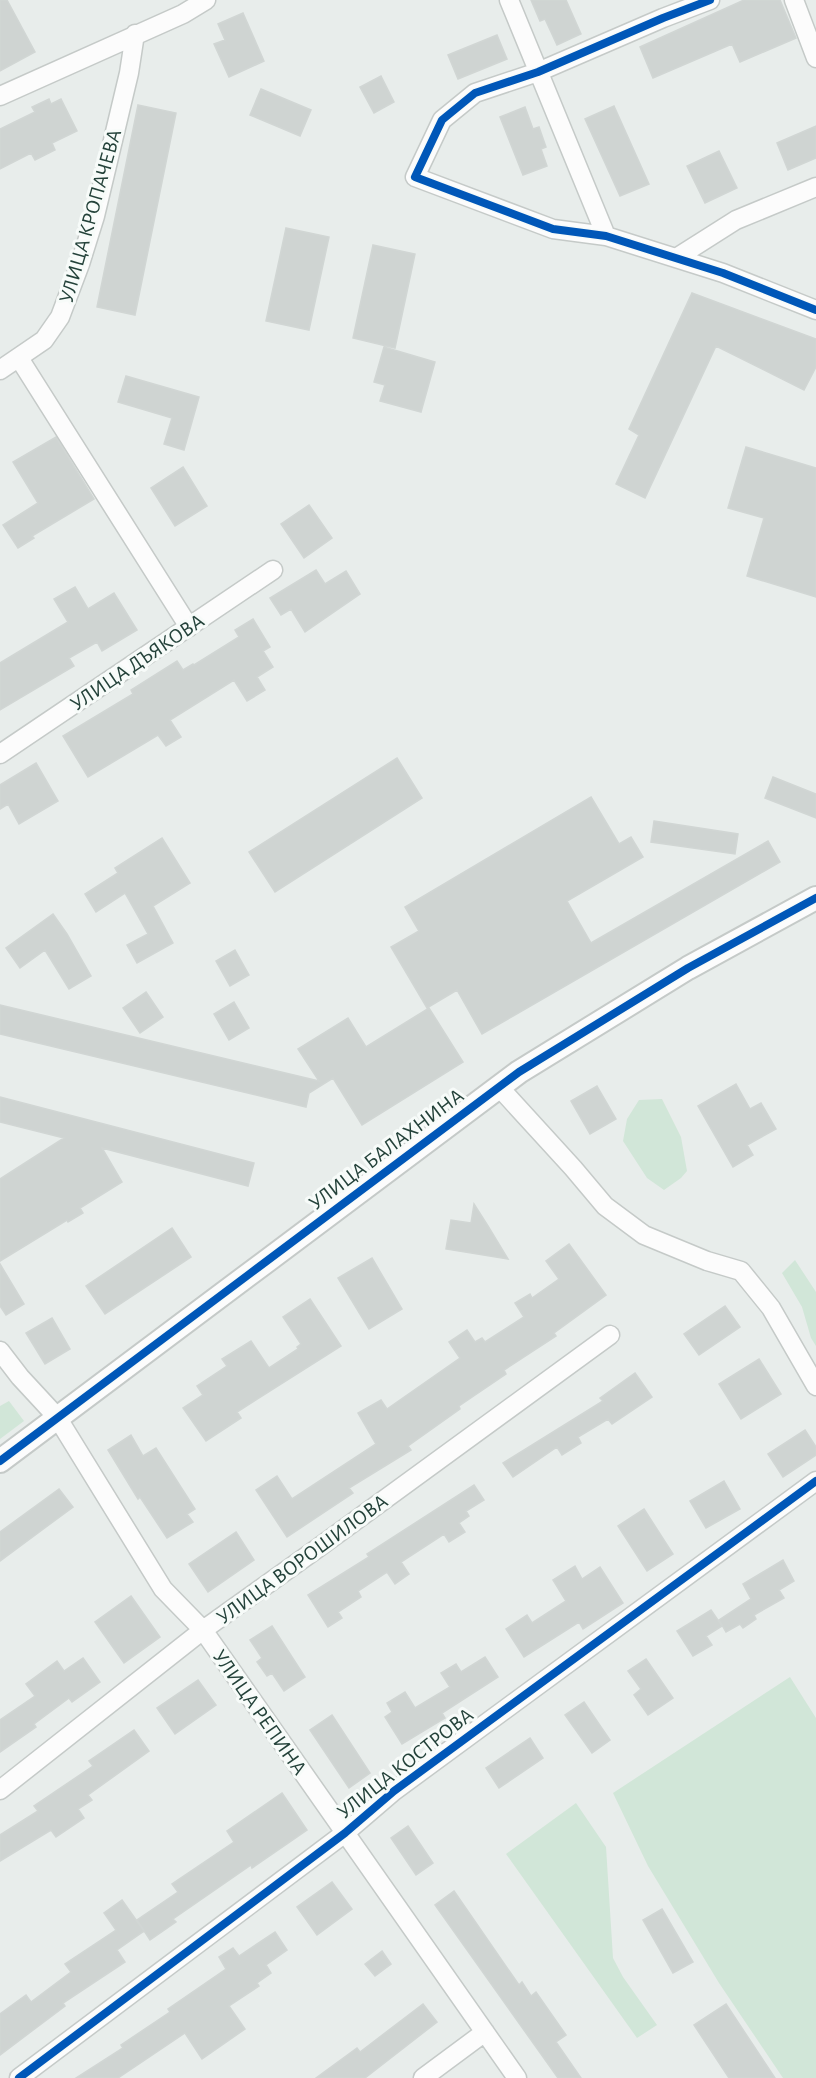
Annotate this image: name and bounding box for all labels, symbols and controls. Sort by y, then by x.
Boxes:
street label: УЛИЦА КРОПАЧЕВА [56,127,125,305]
street label: УЛИЦА ДЪЯКОВА [67,610,208,715]
street label: УЛИЦА БАЛАХНИНА [305,1085,467,1214]
street label: УЛИЦА ВОРОШИЛОВА [213,1491,391,1628]
street label: УЛИЦА РЕПИНА [209,1646,310,1779]
street label: УЛИЦА КОСТРОВА [333,1704,477,1823]

